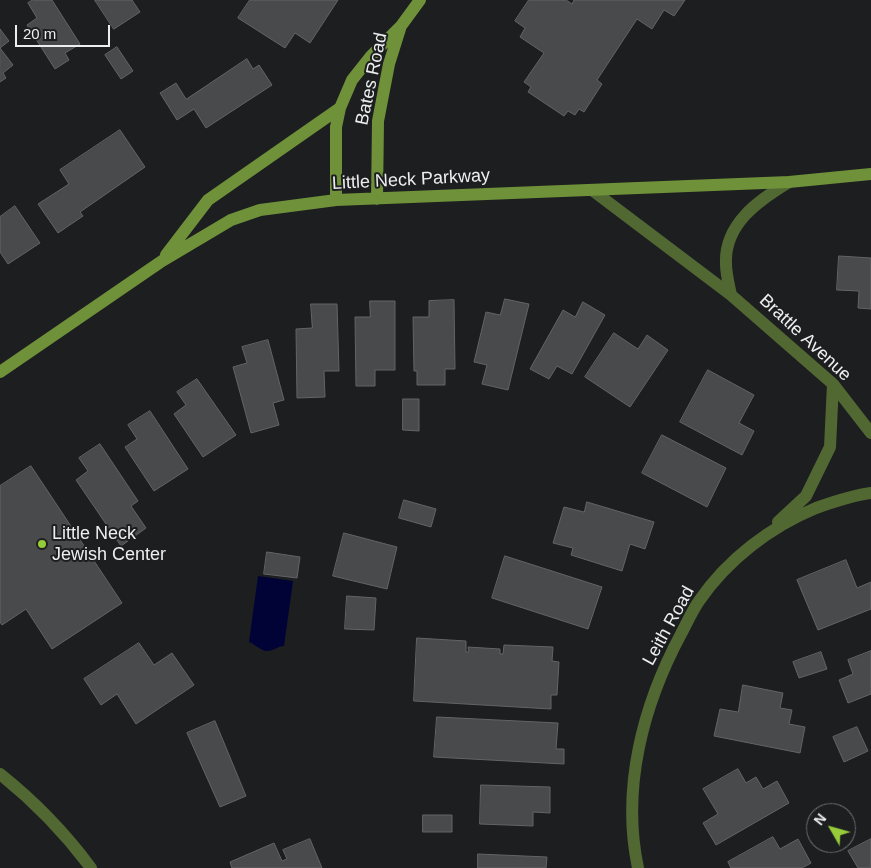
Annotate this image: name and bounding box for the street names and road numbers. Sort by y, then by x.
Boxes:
street label: Bates Road [352,31,392,127]
street label: Little Neck Parkway [332,165,490,195]
street label: Brattle Avenue [755,290,855,386]
street label: Leith Road [638,583,700,669]

